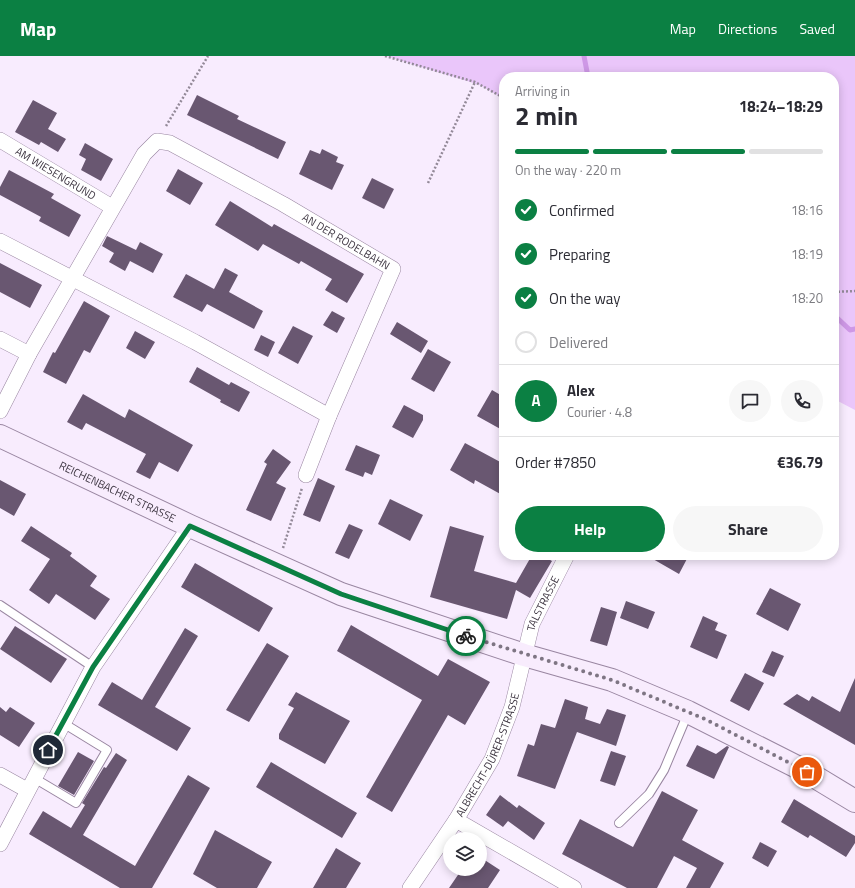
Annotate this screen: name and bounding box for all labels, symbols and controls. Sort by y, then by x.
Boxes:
text: Map [20,14,56,43]
text: Map [670,18,696,39]
text: Directions [718,18,777,39]
text: Saved [799,18,835,39]
text: Arriving in [515,81,570,101]
text: 18:24–18:29 [739,95,823,118]
text: 2 min [515,96,578,135]
street label: AM WIESENGRUND [12,143,99,204]
text: On the way · 220 m [515,160,621,180]
icon: check [515,199,537,221]
text: Confirmed [549,199,614,222]
text: 18:16 [791,200,823,220]
street label: AN DER RODELBAHN [299,209,393,274]
icon: check [515,243,537,265]
text: Preparing [549,243,610,266]
text: 18:19 [791,244,823,264]
icon: check [515,287,537,309]
text: On the way [549,287,621,310]
text: 18:20 [791,288,823,308]
text: Delivered [549,331,608,354]
text: Alex [567,379,595,402]
button: chat [729,380,771,422]
button: phone [781,380,823,422]
text: A [531,389,541,412]
text: Courier · 4.8 [567,402,632,422]
text: Order #7850 [515,451,596,474]
text: €36.79 [777,451,823,474]
street label: REICHENBACHER STRASSE [57,457,178,526]
button: Help [515,506,665,552]
button: Share [673,506,823,552]
street label: TALSTRASSE [523,573,563,633]
courier [446,616,486,656]
icon: bike [455,625,477,647]
street label: ALBRECHT-DÜRER-STRASSE [452,691,523,820]
pin [31,733,65,767]
icon: home [37,739,59,761]
pin [790,755,824,789]
icon: bag [796,761,818,783]
map controls [443,832,487,876]
button: layers [443,832,487,876]

